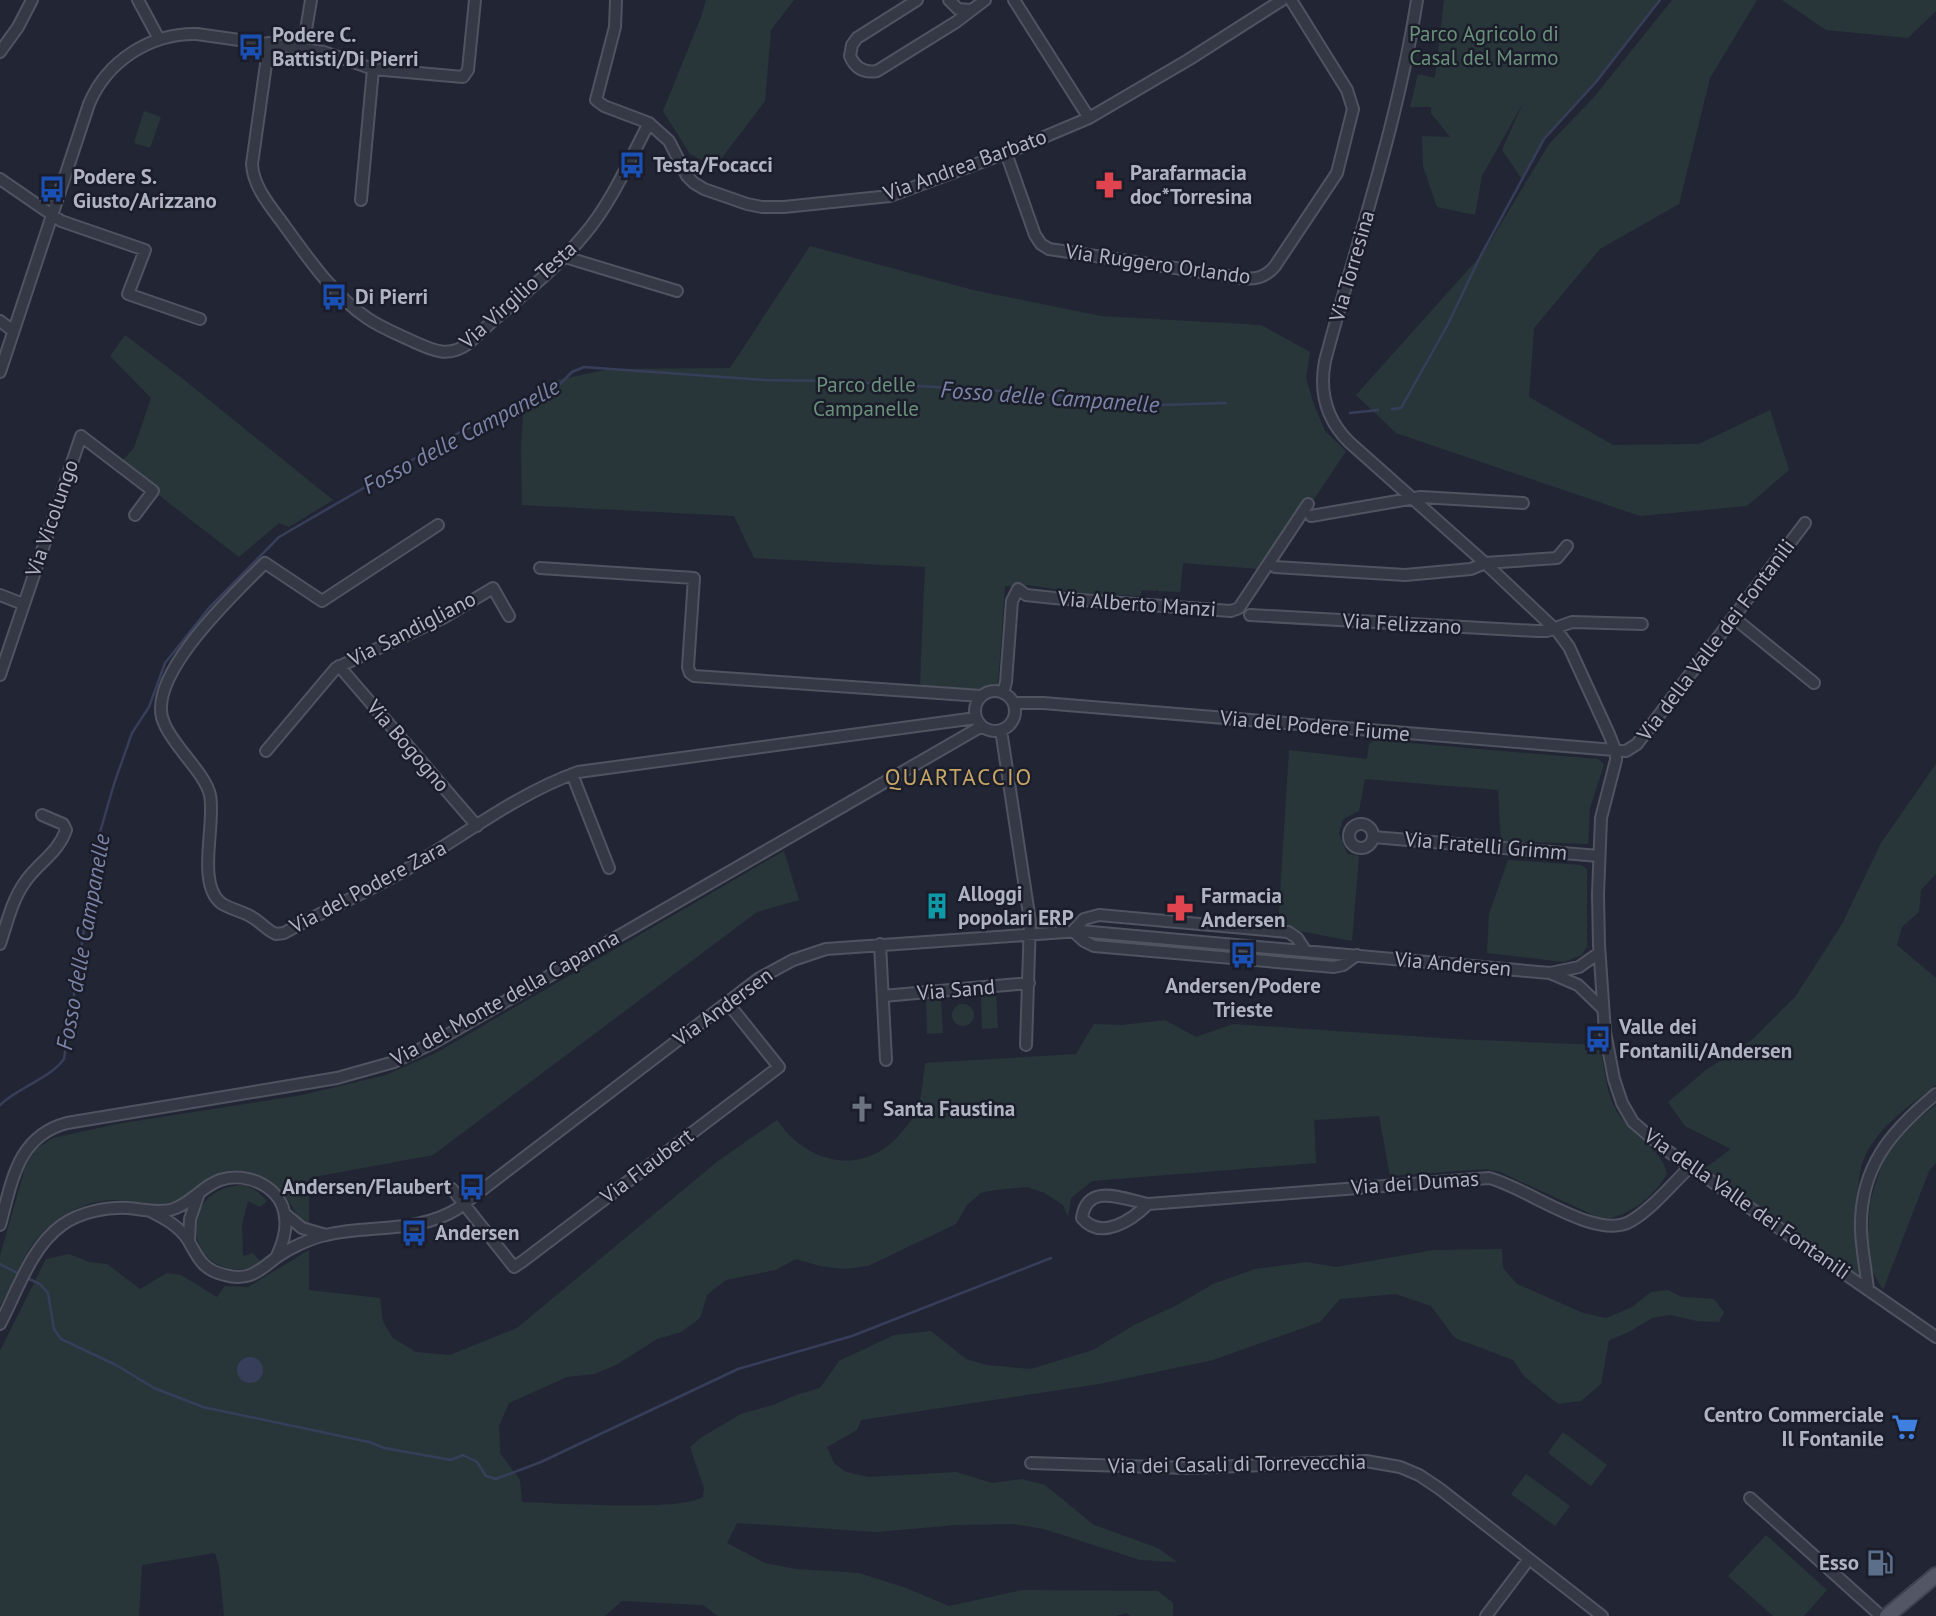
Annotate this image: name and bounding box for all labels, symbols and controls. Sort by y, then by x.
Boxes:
park label: Parco Agricolo di Casal del Marmo [1409,20,1559,71]
place label: Podere C. Battisti/Di Pierri [272,21,419,72]
bus stop icon: Podere C. Battisti/Di Pierri [236,32,266,62]
street label: Via Andrea Barbato [879,123,1050,207]
bus stop icon: Testa/Focacci [617,150,647,180]
place label: Testa/Focacci [653,151,773,178]
place label: Parafarmacia doc*Torresina [1130,159,1252,210]
place label: Podere S. Giusto/Arizzano [73,163,217,214]
pharmacy icon: Parafarmacia doc*Torresina [1094,170,1124,200]
bus stop icon: Podere S. Giusto/Arizzano [37,174,67,204]
street label: Via Torresina [1322,207,1380,326]
street label: Via Virgilio Testa [453,235,582,355]
street label: Via Ruggero Orlando [1063,237,1252,290]
bus stop icon: Di Pierri [319,282,349,312]
place label: Di Pierri [355,283,428,310]
water label: Fosso delle Campanelle [357,371,565,500]
park label: Parco delle Campanelle [813,371,919,422]
water label: Fosso delle Campanelle [940,374,1161,419]
street label: Via Vicolungo [19,456,84,581]
street label: Via della Valle dei Fontanili [1630,533,1800,747]
street label: Via Alberto Manzi [1056,584,1217,622]
street label: Via Sandigliano [342,585,480,673]
street label: Via Felizzano [1341,607,1462,640]
street label: Via Bogogno [360,693,456,797]
street label: Via del Podere Fiume [1218,704,1411,747]
district label: QUARTACCIO [885,762,1033,791]
street label: Via Fratelli Grimm [1403,825,1568,866]
water label: Fosso delle Campanelle [49,831,116,1052]
street label: Via del Podere Zara [284,834,451,940]
place label: Alloggi popolari ERP [958,880,1074,931]
place label: Farmacia Andersen [1201,882,1285,933]
building icon: Alloggi popolari ERP [922,891,952,921]
pharmacy icon: Farmacia Andersen [1165,893,1195,923]
street label: Via del Monte della Capanna [385,923,624,1072]
bus stop icon: Andersen/Podere Trieste [1228,940,1258,970]
street label: Via Andersen [1393,945,1512,982]
street label: Via Andersen [667,961,778,1052]
place label: Andersen/Podere Trieste [1165,972,1321,1023]
street label: Via Sand [915,973,996,1006]
place label: Valle dei Fontanili/Andersen [1618,1013,1792,1064]
bus stop icon: Valle dei Fontanili/Andersen [1583,1024,1613,1054]
church icon: Santa Faustina [847,1094,877,1124]
place label: Santa Faustina [883,1095,1015,1122]
street label: Via della Valle dei Fontanili [1638,1121,1856,1285]
street label: Via Flaubert [594,1122,698,1210]
street label: Via dei Dumas [1349,1165,1480,1201]
bus stop icon: Andersen/Flaubert [457,1172,487,1202]
place label: Andersen/Flaubert [282,1173,452,1200]
bus stop icon: Andersen [399,1218,429,1248]
place label: Andersen [435,1219,519,1246]
place label: Centro Commerciale Il Fontanile [1704,1401,1884,1452]
supermarket icon: Centro Commerciale Il Fontanile [1890,1412,1920,1442]
street label: Via dei Casali di Torrevecchia [1107,1448,1366,1479]
fuel station icon: Esso [1865,1548,1895,1578]
place label: Esso [1819,1549,1859,1576]

